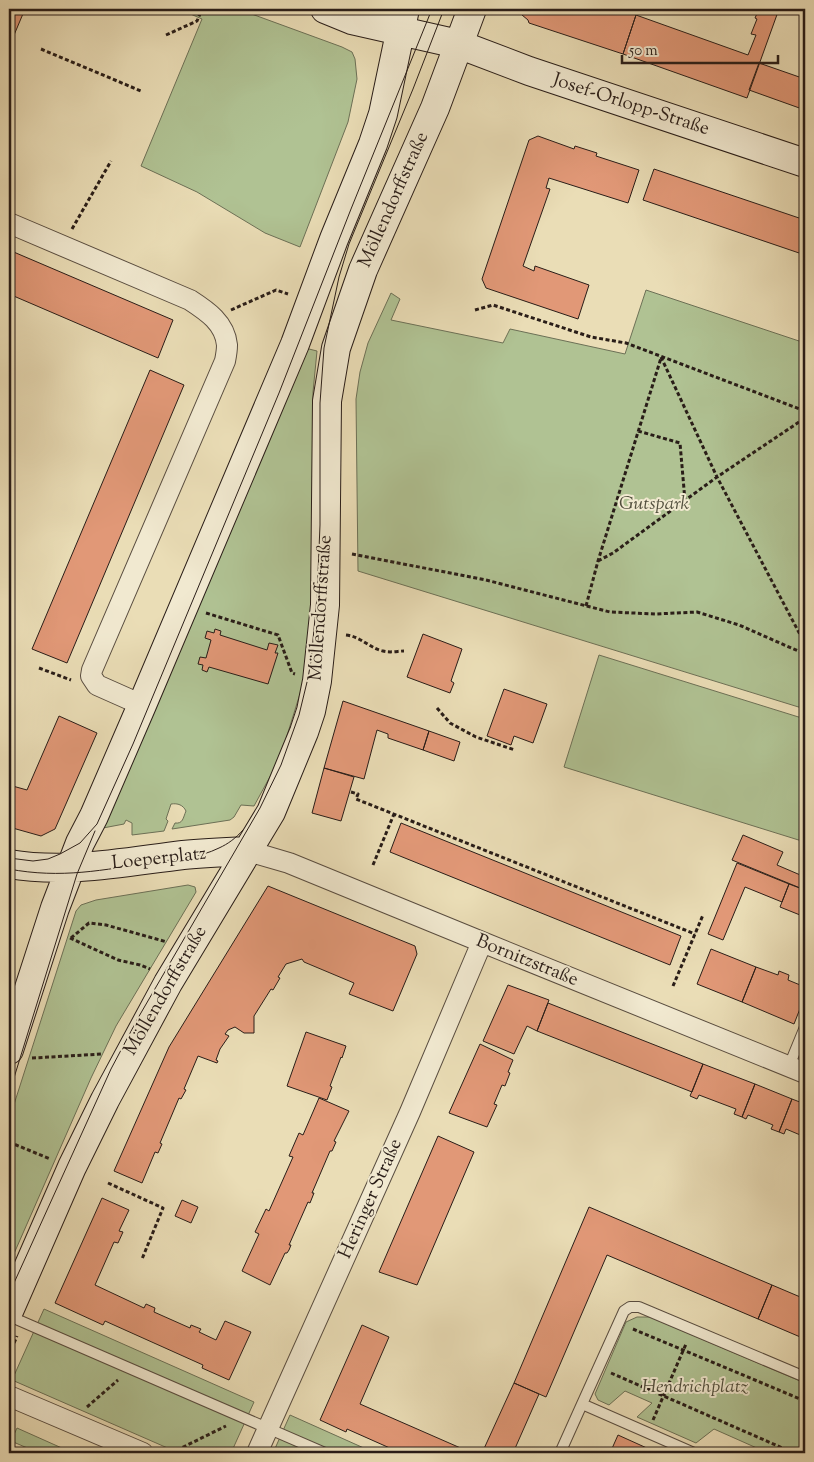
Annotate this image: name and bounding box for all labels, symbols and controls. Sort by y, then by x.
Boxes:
scale bar [622,32,778,64]
text: 50 m [628,41,658,62]
street label: Josef-Orlopp-Straße [548,67,713,143]
street label: Möllendorffstraße [352,128,436,272]
park label: Gutspark [619,491,690,518]
street label: Möllendorffstraße [302,534,340,682]
street label: Loeperplatz [110,841,208,877]
street label: Möllendorffstraße [118,921,214,1061]
street label: Bornitzstraße [472,928,582,994]
street label: Heringer Straße [332,1134,410,1264]
park label: Hendrichplatz [642,1374,749,1401]

